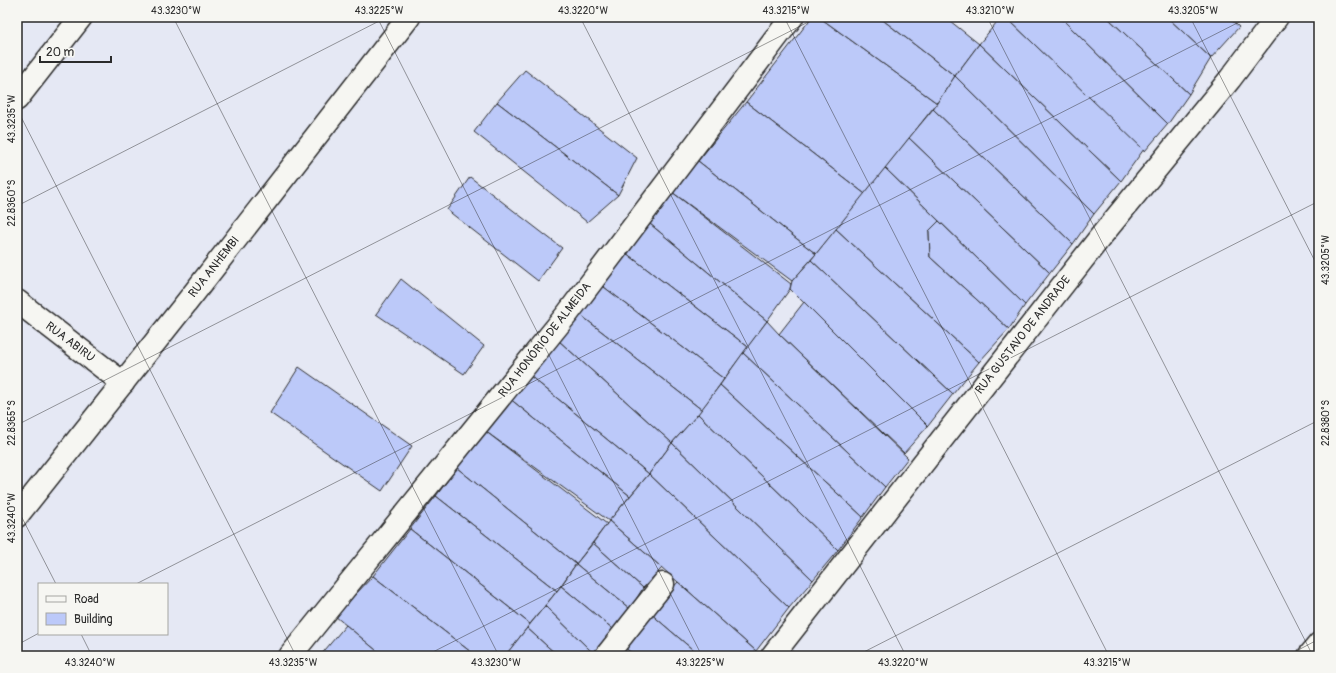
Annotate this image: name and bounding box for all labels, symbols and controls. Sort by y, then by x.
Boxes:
text: 43.3230°W [151,5,201,17]
text: 43.3225°W [355,5,404,17]
text: 43.3220°W [558,5,608,17]
text: 43.3215°W [763,5,810,17]
text: 43.3210°W [966,5,1015,17]
text: 43.3205°W [1168,5,1218,17]
scale bar [40,38,111,64]
text: 20 m [46,45,75,60]
text: 43.3235°W [6,94,18,143]
text: 22.8360°S [6,179,18,226]
street label: RUA ANHEMBI [185,233,243,301]
text: 43.3205°W [1320,235,1332,285]
street label: RUA GUSTAVO DE ANDRADE [972,273,1074,397]
street label: RUA HONÓRIO DE ALMEIDA [495,279,595,400]
street label: RUA ABIRU [42,319,98,365]
text: 22.8365°S [6,400,18,446]
text: 22.8380°S [1320,400,1332,446]
text: 43.3240°W [6,492,18,543]
legend [38,583,168,635]
text: Road [74,592,99,607]
text: Building [74,612,113,627]
text: 43.3240°W [65,657,116,669]
text: 43.3235°W [269,657,318,669]
text: 43.3230°W [471,657,521,669]
text: 43.3225°W [676,657,725,669]
text: 43.3220°W [878,657,928,669]
text: 43.3215°W [1084,657,1131,669]

